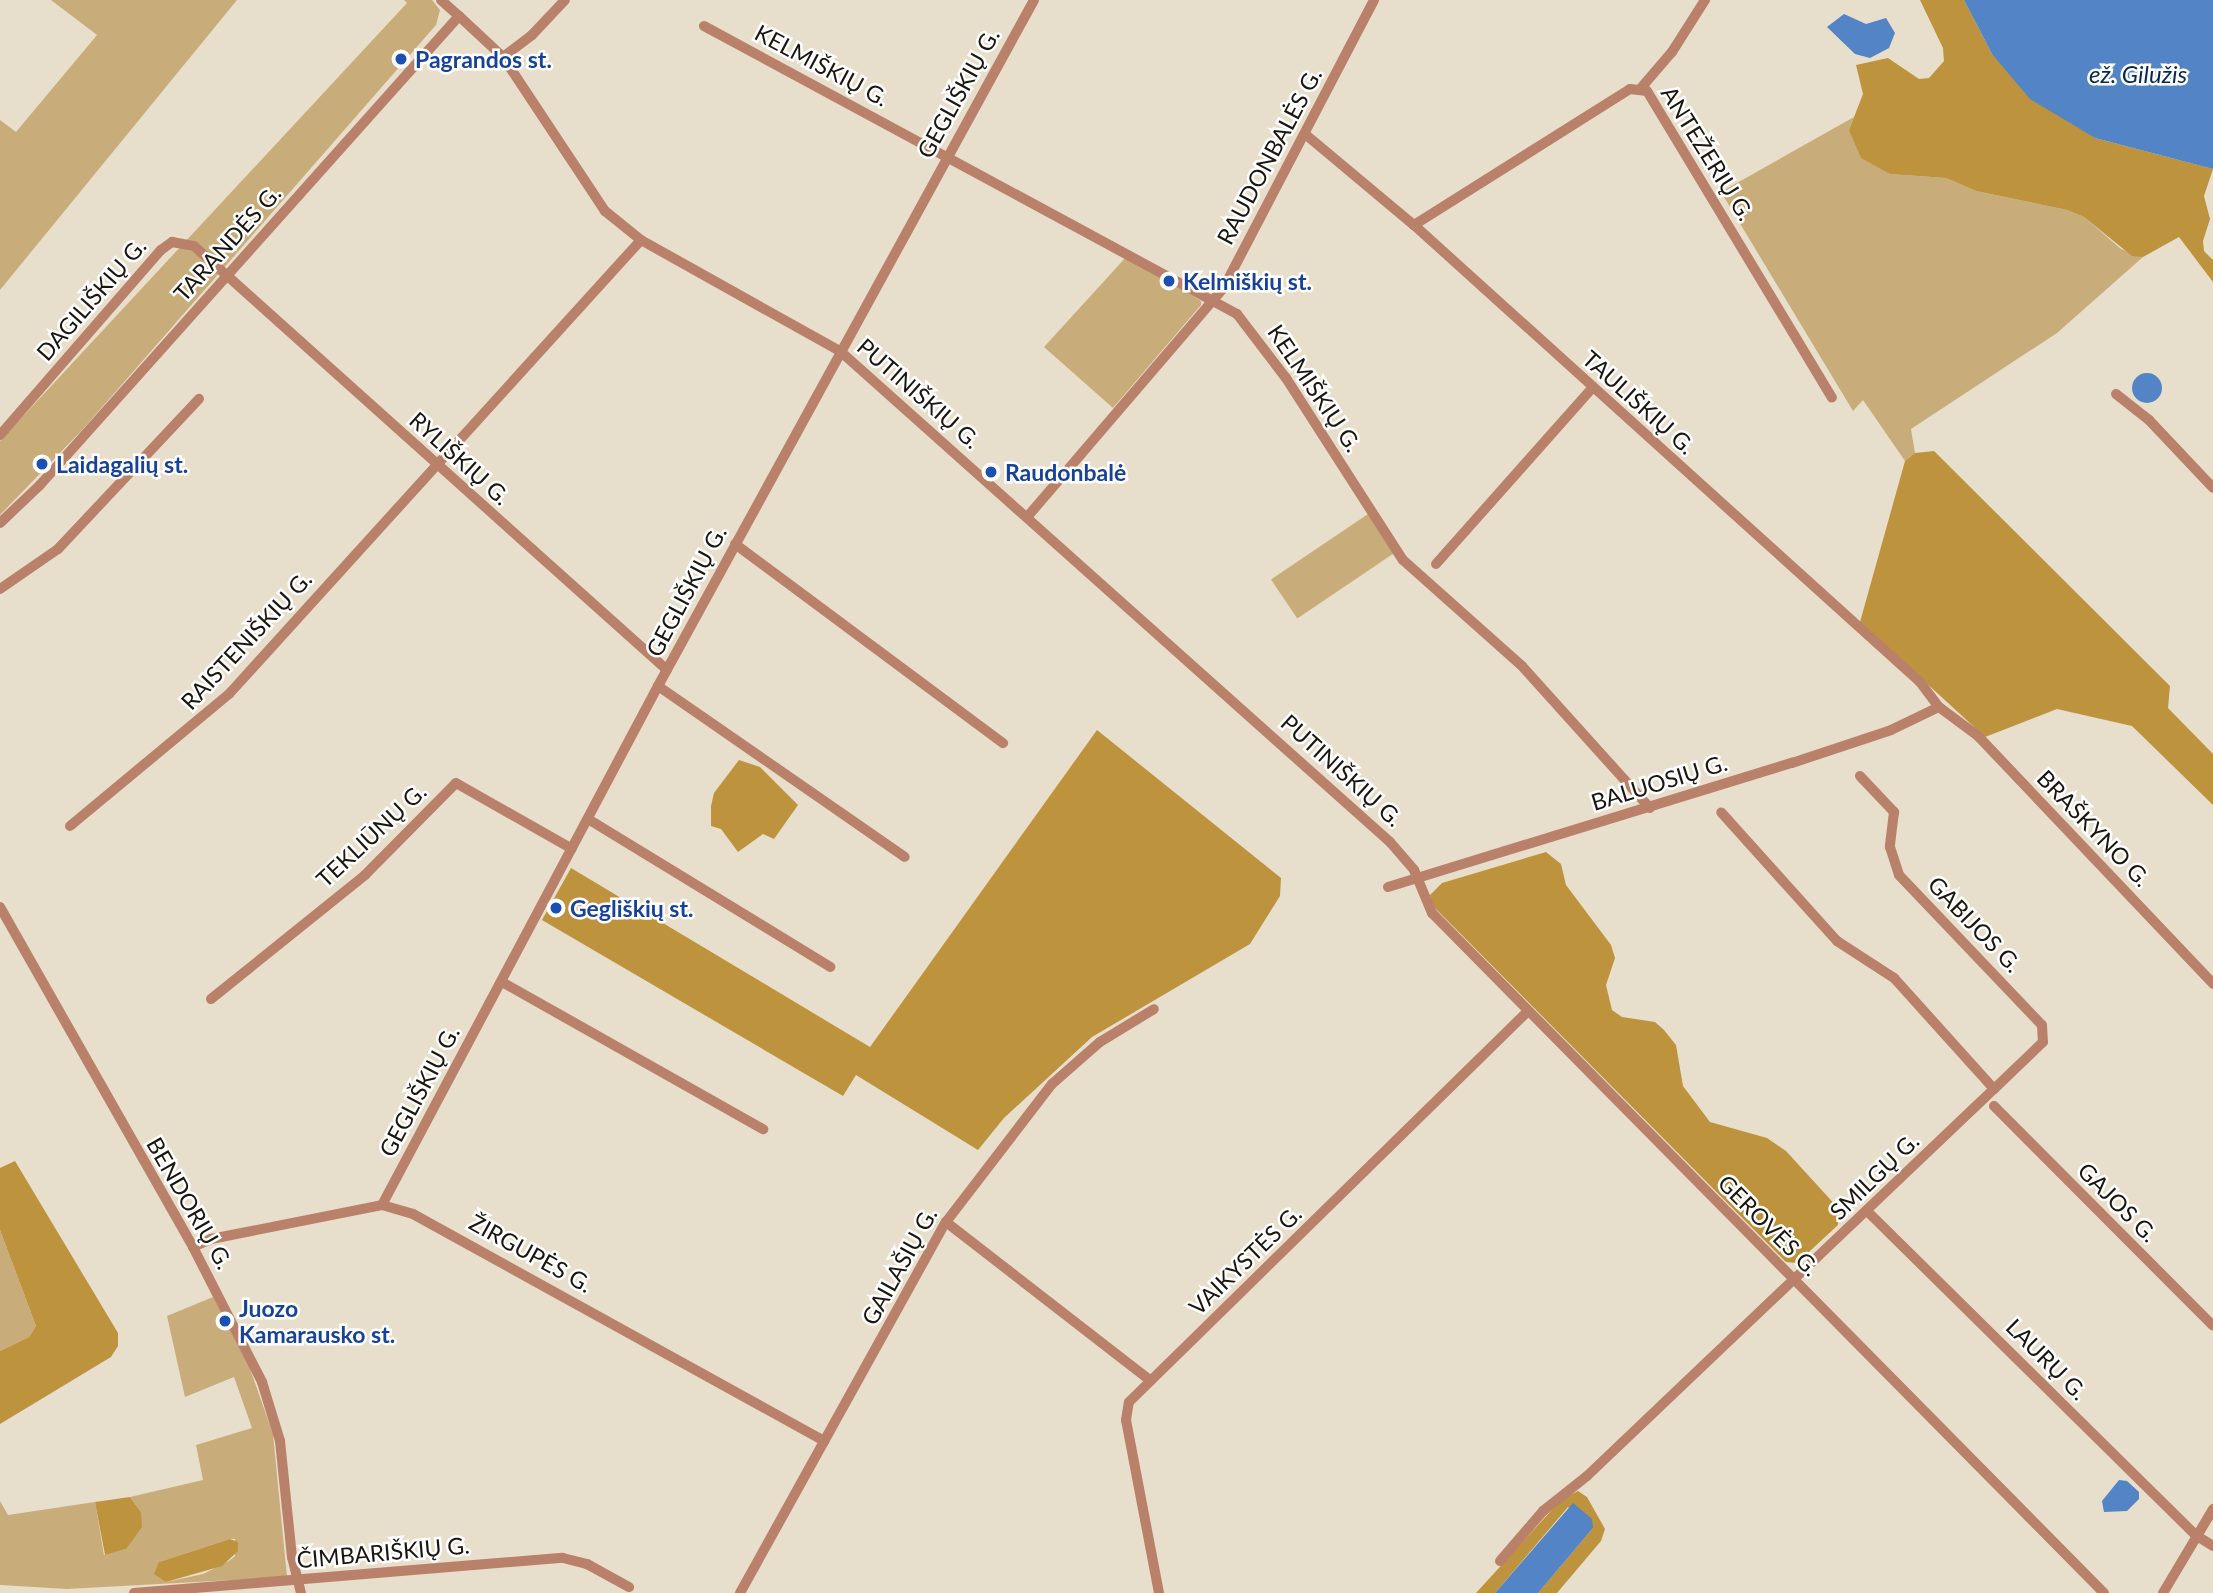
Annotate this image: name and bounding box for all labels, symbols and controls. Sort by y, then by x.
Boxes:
street label: KELMIŠKIŲ G. [750,18,894,112]
street label: GEGLIŠKIŲ G. [911,23,1005,163]
place label: Pagrandos st. [415,45,552,73]
marker: Pagrandos st. [393,51,409,67]
water label: ež. Gilužis [2089,60,2187,88]
street label: RAUDONBALĖS G. [1211,63,1327,249]
street label: ANTEŽERIŲ G. [1656,81,1760,225]
street label: TARANDĖS G. [168,179,286,307]
street label: DAGILIŠKIŲ G. [30,232,152,366]
place label: Kelmiškių st. [1183,267,1312,295]
marker: Kelmiškių st. [1161,273,1177,289]
street label: KELMIŠKIŲ G. [1262,319,1368,457]
street label: PUTINIŠKIŲ G. [852,332,986,454]
street label: TAULIŠKIŲ G. [1577,344,1701,460]
street label: RYLIŠKIŲ G. [404,406,516,510]
place label: Laidagalių st. [56,450,188,478]
marker: Laidagalių st. [34,456,50,472]
place label: Raudonbalė [1005,458,1126,486]
marker: Raudonbalė [983,464,999,480]
street label: GEGLIŠKIŲ G. [640,521,732,661]
street label: RAISTENIŠKIŲ G. [175,565,317,715]
street label: PUTINIŠKIŲ G. [1276,708,1408,832]
street label: BALUOSIŲ G. [1588,748,1730,816]
street label: BRAŠKYNO G. [2032,764,2156,892]
street label: TEKLIŪNŲ G. [310,777,432,893]
street label: GABIJOS G. [1923,870,2027,978]
place label: Gegliškių st. [570,894,693,922]
marker: Gegliškių st. [548,900,564,916]
street label: GEGLIŠKIŲ G. [373,1021,465,1161]
street label: SMILGŲ G. [1824,1127,1924,1225]
street label: BENDORIŲ G. [141,1132,239,1274]
street label: GAJOS G. [2073,1157,2163,1247]
street label: GEROVĖS G. [1713,1169,1825,1281]
street label: VAIKYSTĖS G. [1183,1200,1307,1320]
street label: GAILAŠIŲ G. [855,1202,943,1330]
street label: ŽIRGUPĖS G. [465,1208,597,1298]
place label: Juozo Kamarausko st. [239,1294,395,1348]
marker: Juozo Kamarausko st. [217,1313,233,1329]
street label: LAURŲ G. [2001,1313,2093,1405]
street label: ČIMBARIŠKIŲ G. [295,1531,471,1573]

